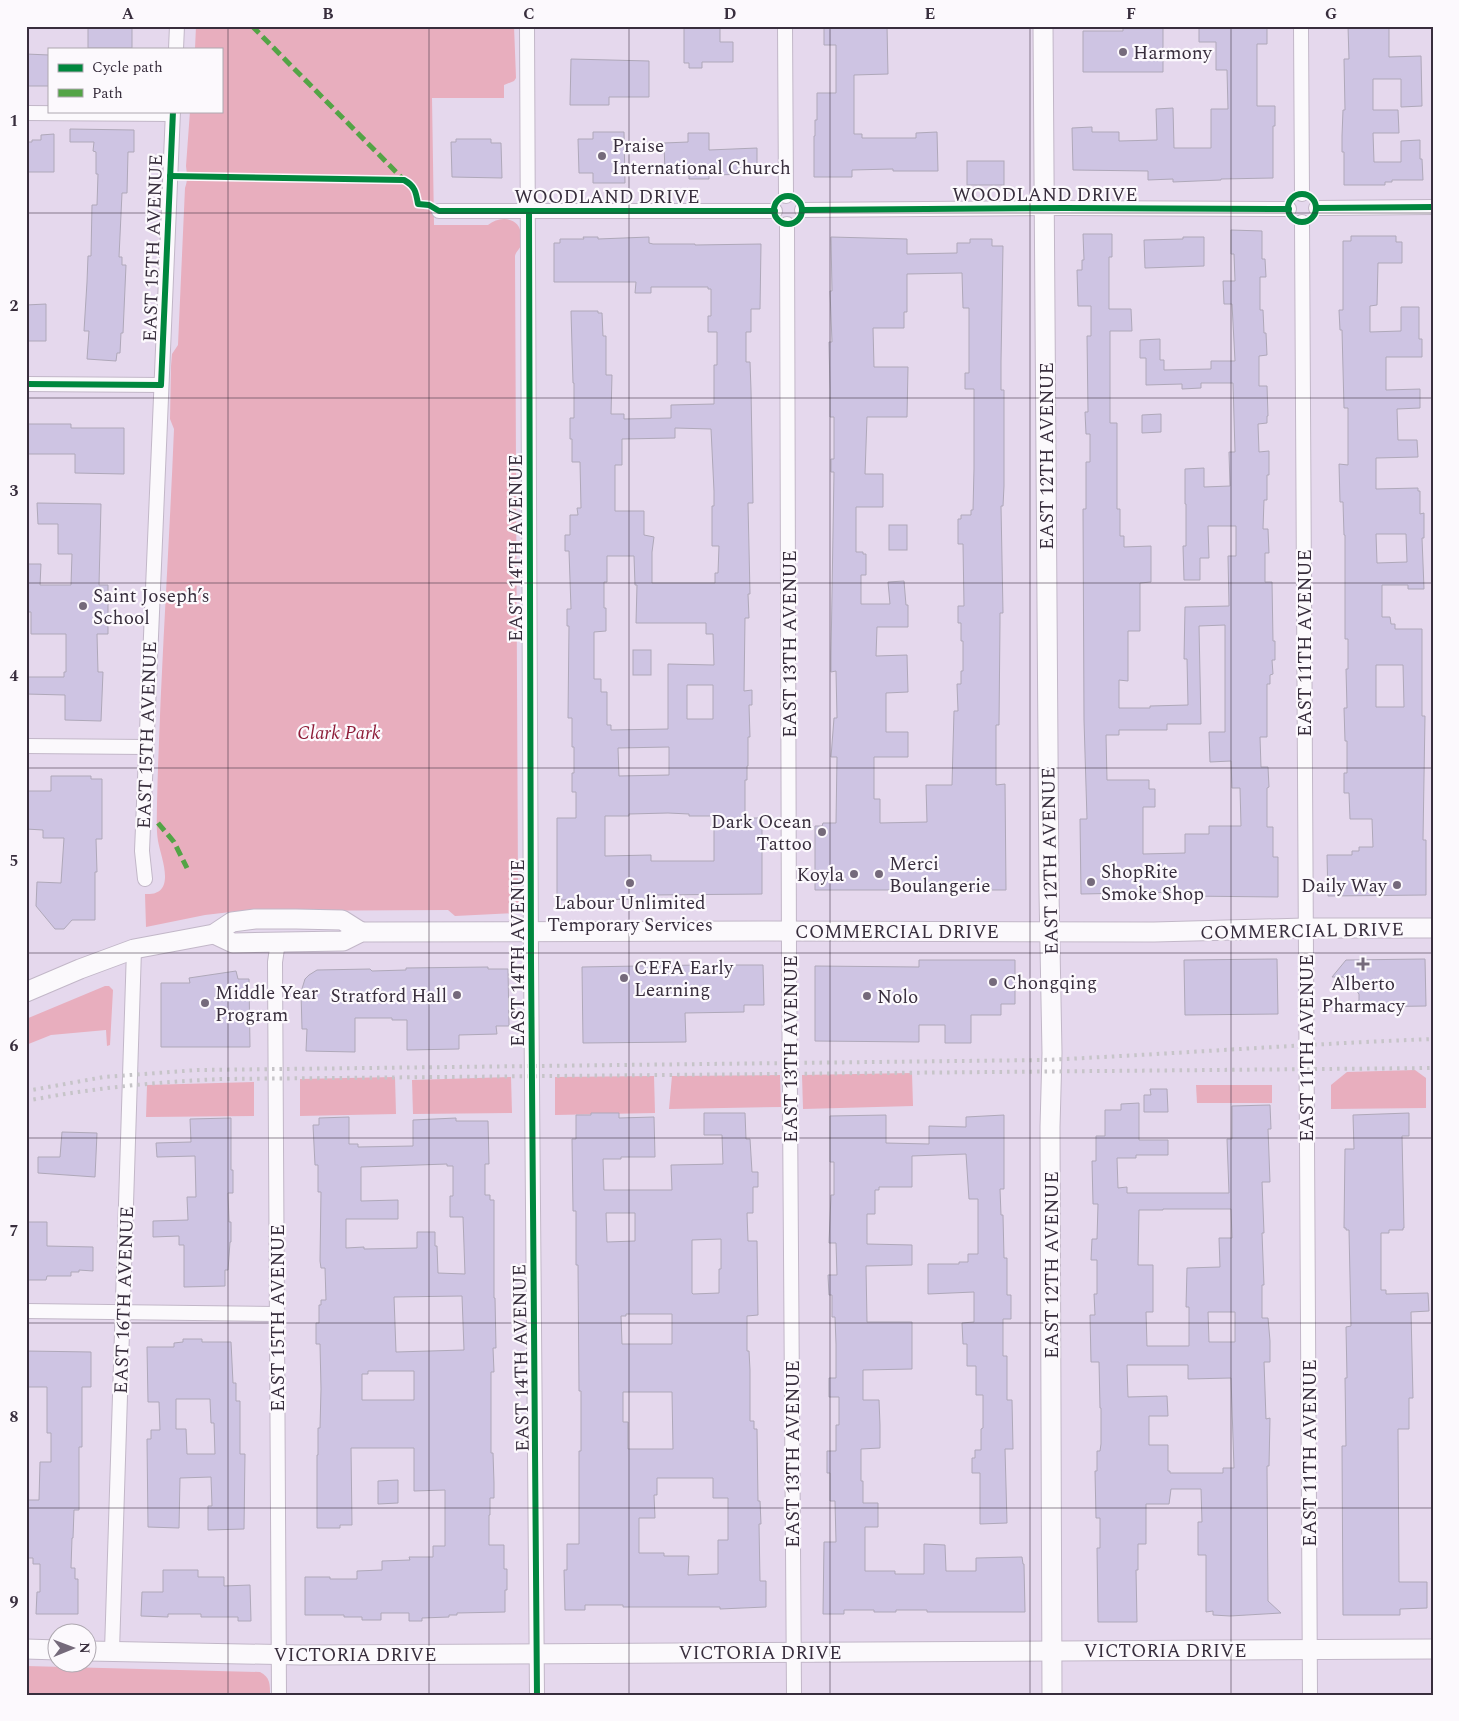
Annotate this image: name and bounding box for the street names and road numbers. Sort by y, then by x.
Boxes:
street label: EAST 15TH AVENUE [136,154,171,342]
street label: WOODLAND DRIVE [952,181,1138,210]
street label: WOODLAND DRIVE [514,183,700,212]
street label: EAST 12TH AVENUE [1033,362,1062,550]
street label: EAST 14TH AVENUE [502,454,531,642]
street label: EAST 11TH AVENUE [1291,549,1320,737]
street label: EAST 13TH AVENUE [776,550,805,738]
street label: EAST 15TH AVENUE [130,641,165,829]
street label: EAST 12TH AVENUE [1034,767,1067,955]
street label: EAST 14TH AVENUE [504,859,533,1047]
street label: COMMERCIAL DRIVE [1200,915,1404,948]
street label: COMMERCIAL DRIVE [795,918,999,947]
street label: EAST 11TH AVENUE [1293,954,1322,1142]
street label: EAST 13TH AVENUE [777,955,806,1143]
street label: EAST 12TH AVENUE [1038,1171,1067,1359]
street label: EAST 16TH AVENUE [107,1206,142,1394]
street label: EAST 15TH AVENUE [264,1224,293,1412]
street label: EAST 14TH AVENUE [505,1264,538,1452]
street label: EAST 11TH AVENUE [1296,1359,1325,1547]
street label: EAST 13TH AVENUE [779,1360,808,1548]
street label: VICTORIA DRIVE [1083,1637,1247,1666]
street label: VICTORIA DRIVE [678,1639,842,1668]
street label: VICTORIA DRIVE [273,1641,437,1670]

